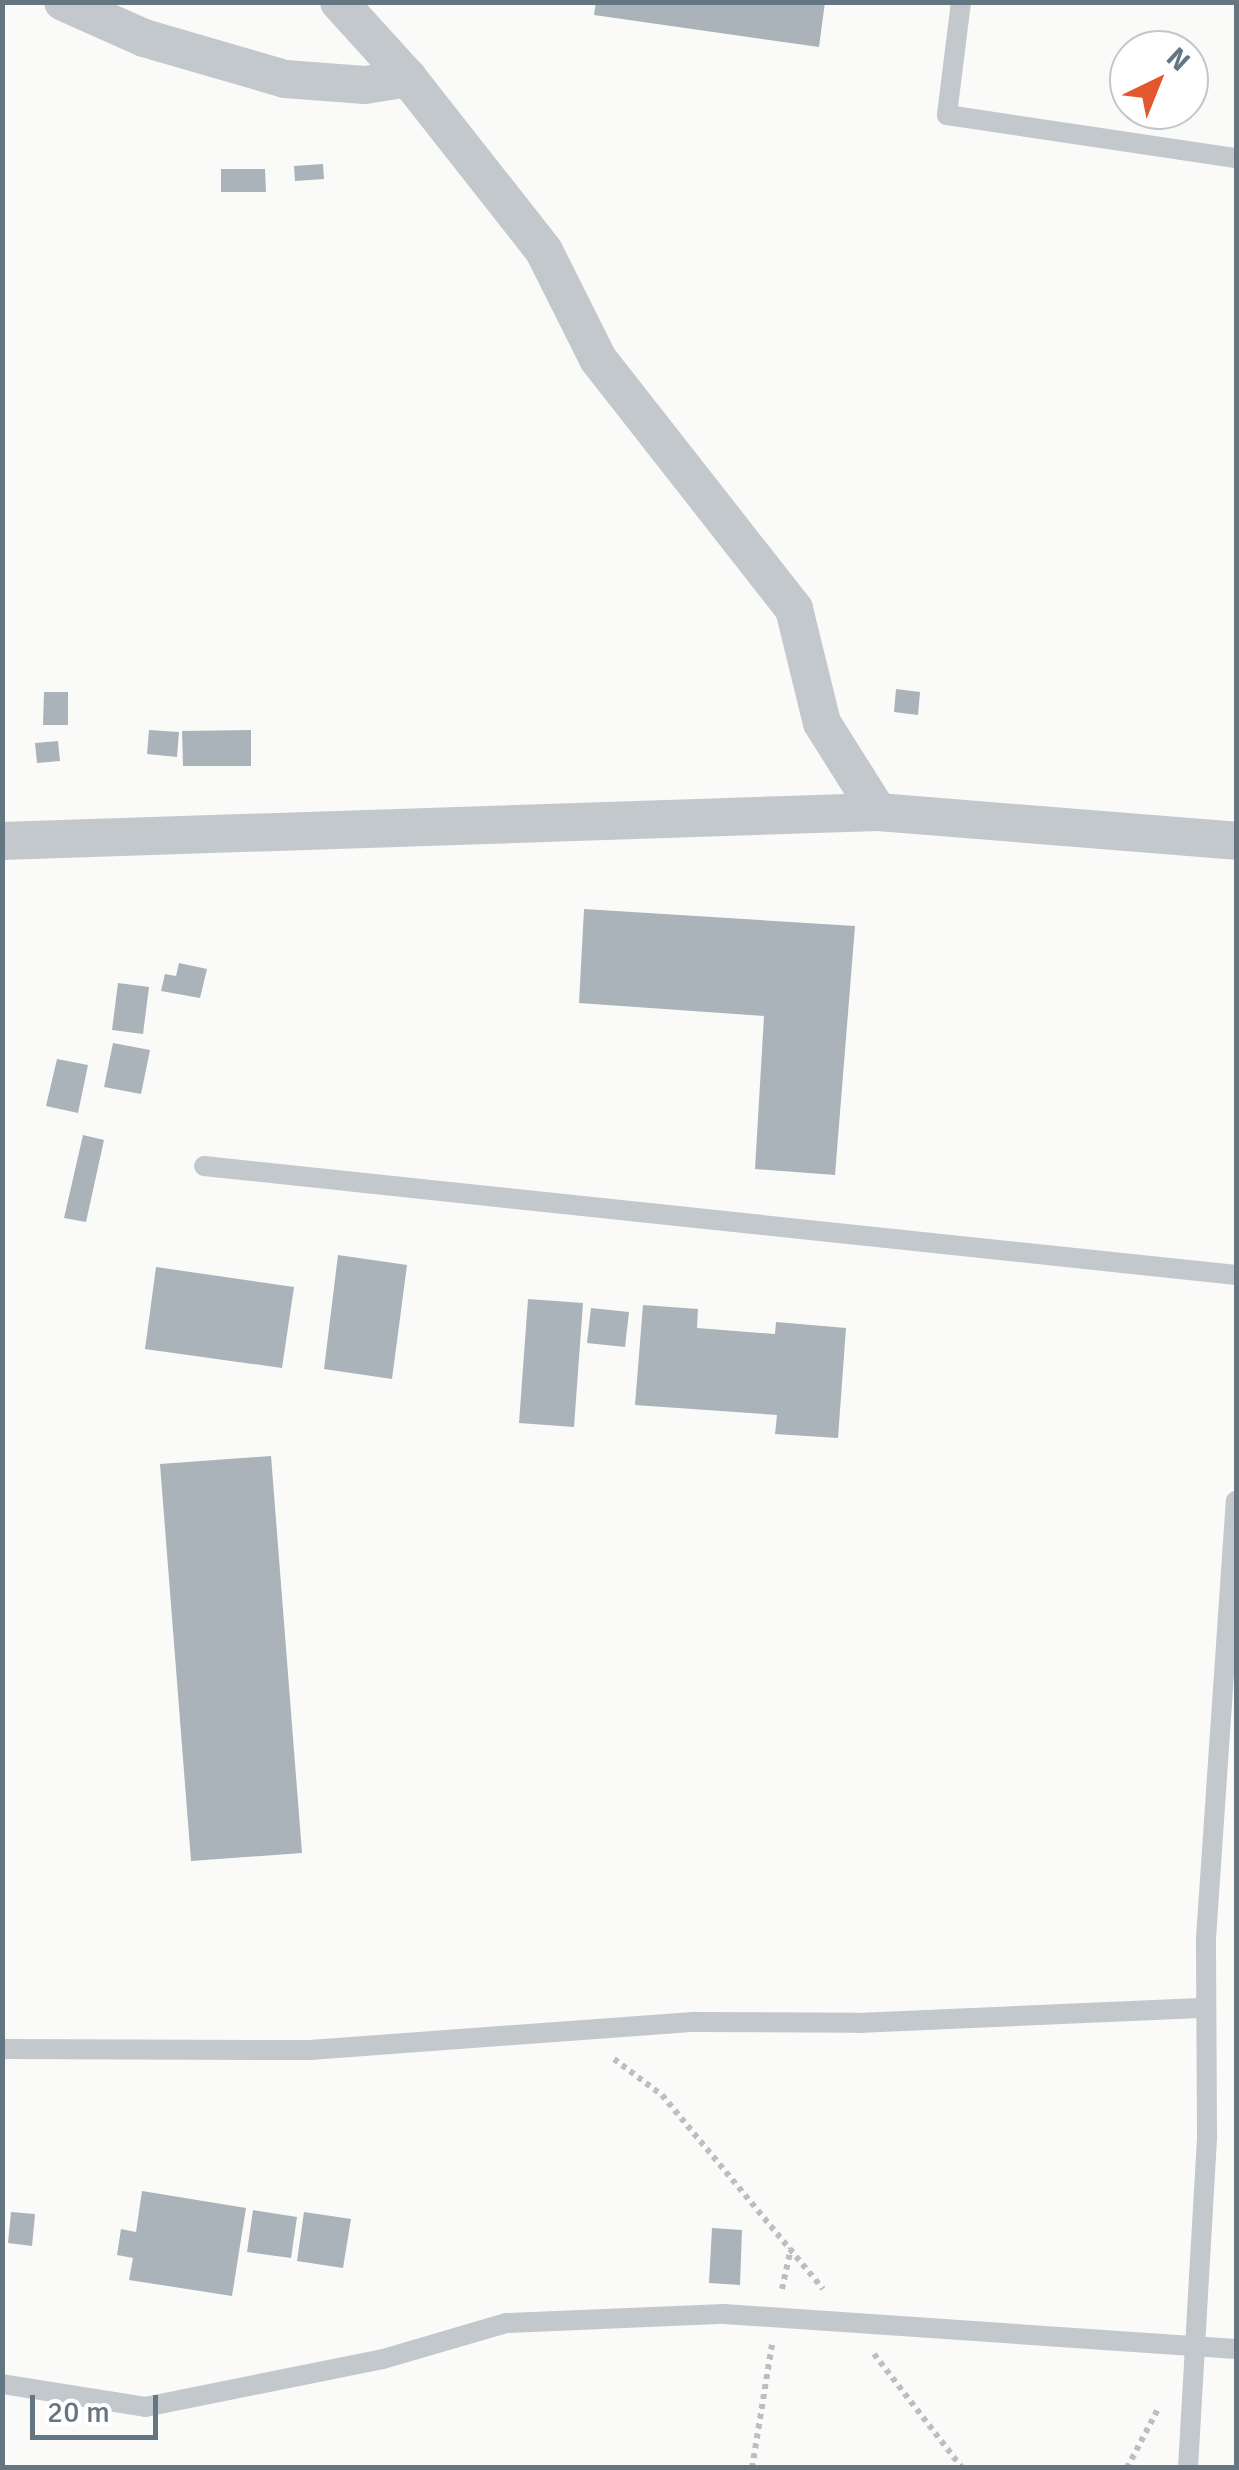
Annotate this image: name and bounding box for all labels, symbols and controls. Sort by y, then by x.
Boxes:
north arrow [1109,30,1209,130]
text: N [1159,40,1197,79]
scale bar [35,2375,162,2437]
text: 20 m [47,2394,110,2431]

